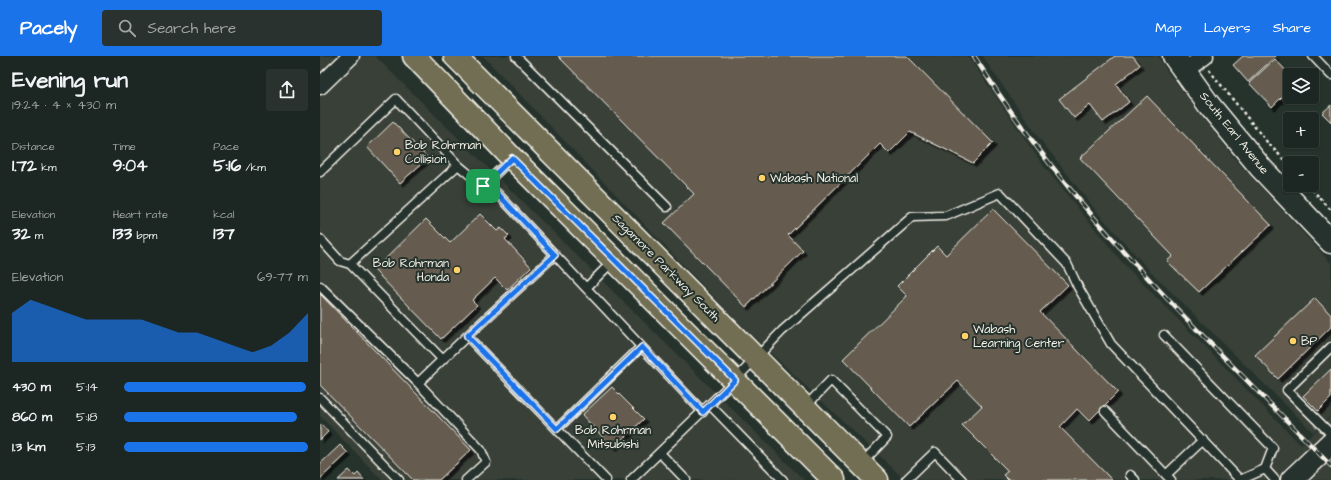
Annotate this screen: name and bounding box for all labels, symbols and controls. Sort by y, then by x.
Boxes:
search box [102,10,382,46]
text: Pacely [20,15,78,42]
icon: search [116,17,138,39]
text: Search here [148,18,236,39]
text: Map [1155,18,1182,38]
text: Layers [1204,18,1251,38]
text: Share [1273,18,1311,38]
text: Evening run [12,65,128,96]
map controls [1283,68,1319,192]
button: layers [1283,68,1319,104]
button: share [266,69,308,111]
street label: South Earl Avenue [1195,88,1273,178]
text: 19:24 · 4 × 430 m [12,96,116,114]
button: + [1283,112,1319,148]
place label: Bob Rohrman Collision [405,137,481,168]
text: Distance [12,139,55,154]
text: Time [113,139,136,154]
text: Pace [213,139,239,154]
marker: Bob Rohrman Collision [392,147,402,157]
text: 1.72 [12,154,37,178]
text: 9:04 [113,154,147,178]
text: 5:16 [213,154,241,178]
button: − [1283,156,1319,192]
text: km [37,160,57,175]
text: /km [241,160,266,175]
pin [466,169,500,203]
place label: Wabash National [770,170,858,187]
marker: Wabash National [757,173,767,183]
icon: arrive [472,175,494,197]
text: Elevation [12,207,55,222]
text: Heart rate [113,207,168,222]
text: kcal [213,207,234,222]
street label: Sagamore Parkway South [608,210,724,327]
text: 32 [12,222,30,246]
text: 133 [113,222,132,246]
text: 137 [213,222,235,246]
text: m [30,228,43,243]
text: bpm [132,228,157,243]
place label: Bob Rohrman Honda [373,255,449,286]
marker: Bob Rohrman Honda [452,265,462,275]
text: Elevation [12,268,63,286]
text: 69–77 m [257,268,308,286]
place label: Wabash Learning Center [973,321,1065,353]
marker: Wabash Learning Center [960,331,970,341]
place label: BP [1301,333,1318,350]
marker: BP [1288,336,1298,346]
text: 430 m [12,378,51,396]
text: 5:14 [76,378,98,396]
text: 860 m [12,408,52,426]
text: 5:18 [76,408,97,426]
marker: Bob Rohrman Mitsubishi [608,412,618,422]
place label: Bob Rohrman Mitsubishi [575,422,651,453]
text: 1.3 km [12,438,45,456]
text: 5:13 [76,438,96,456]

